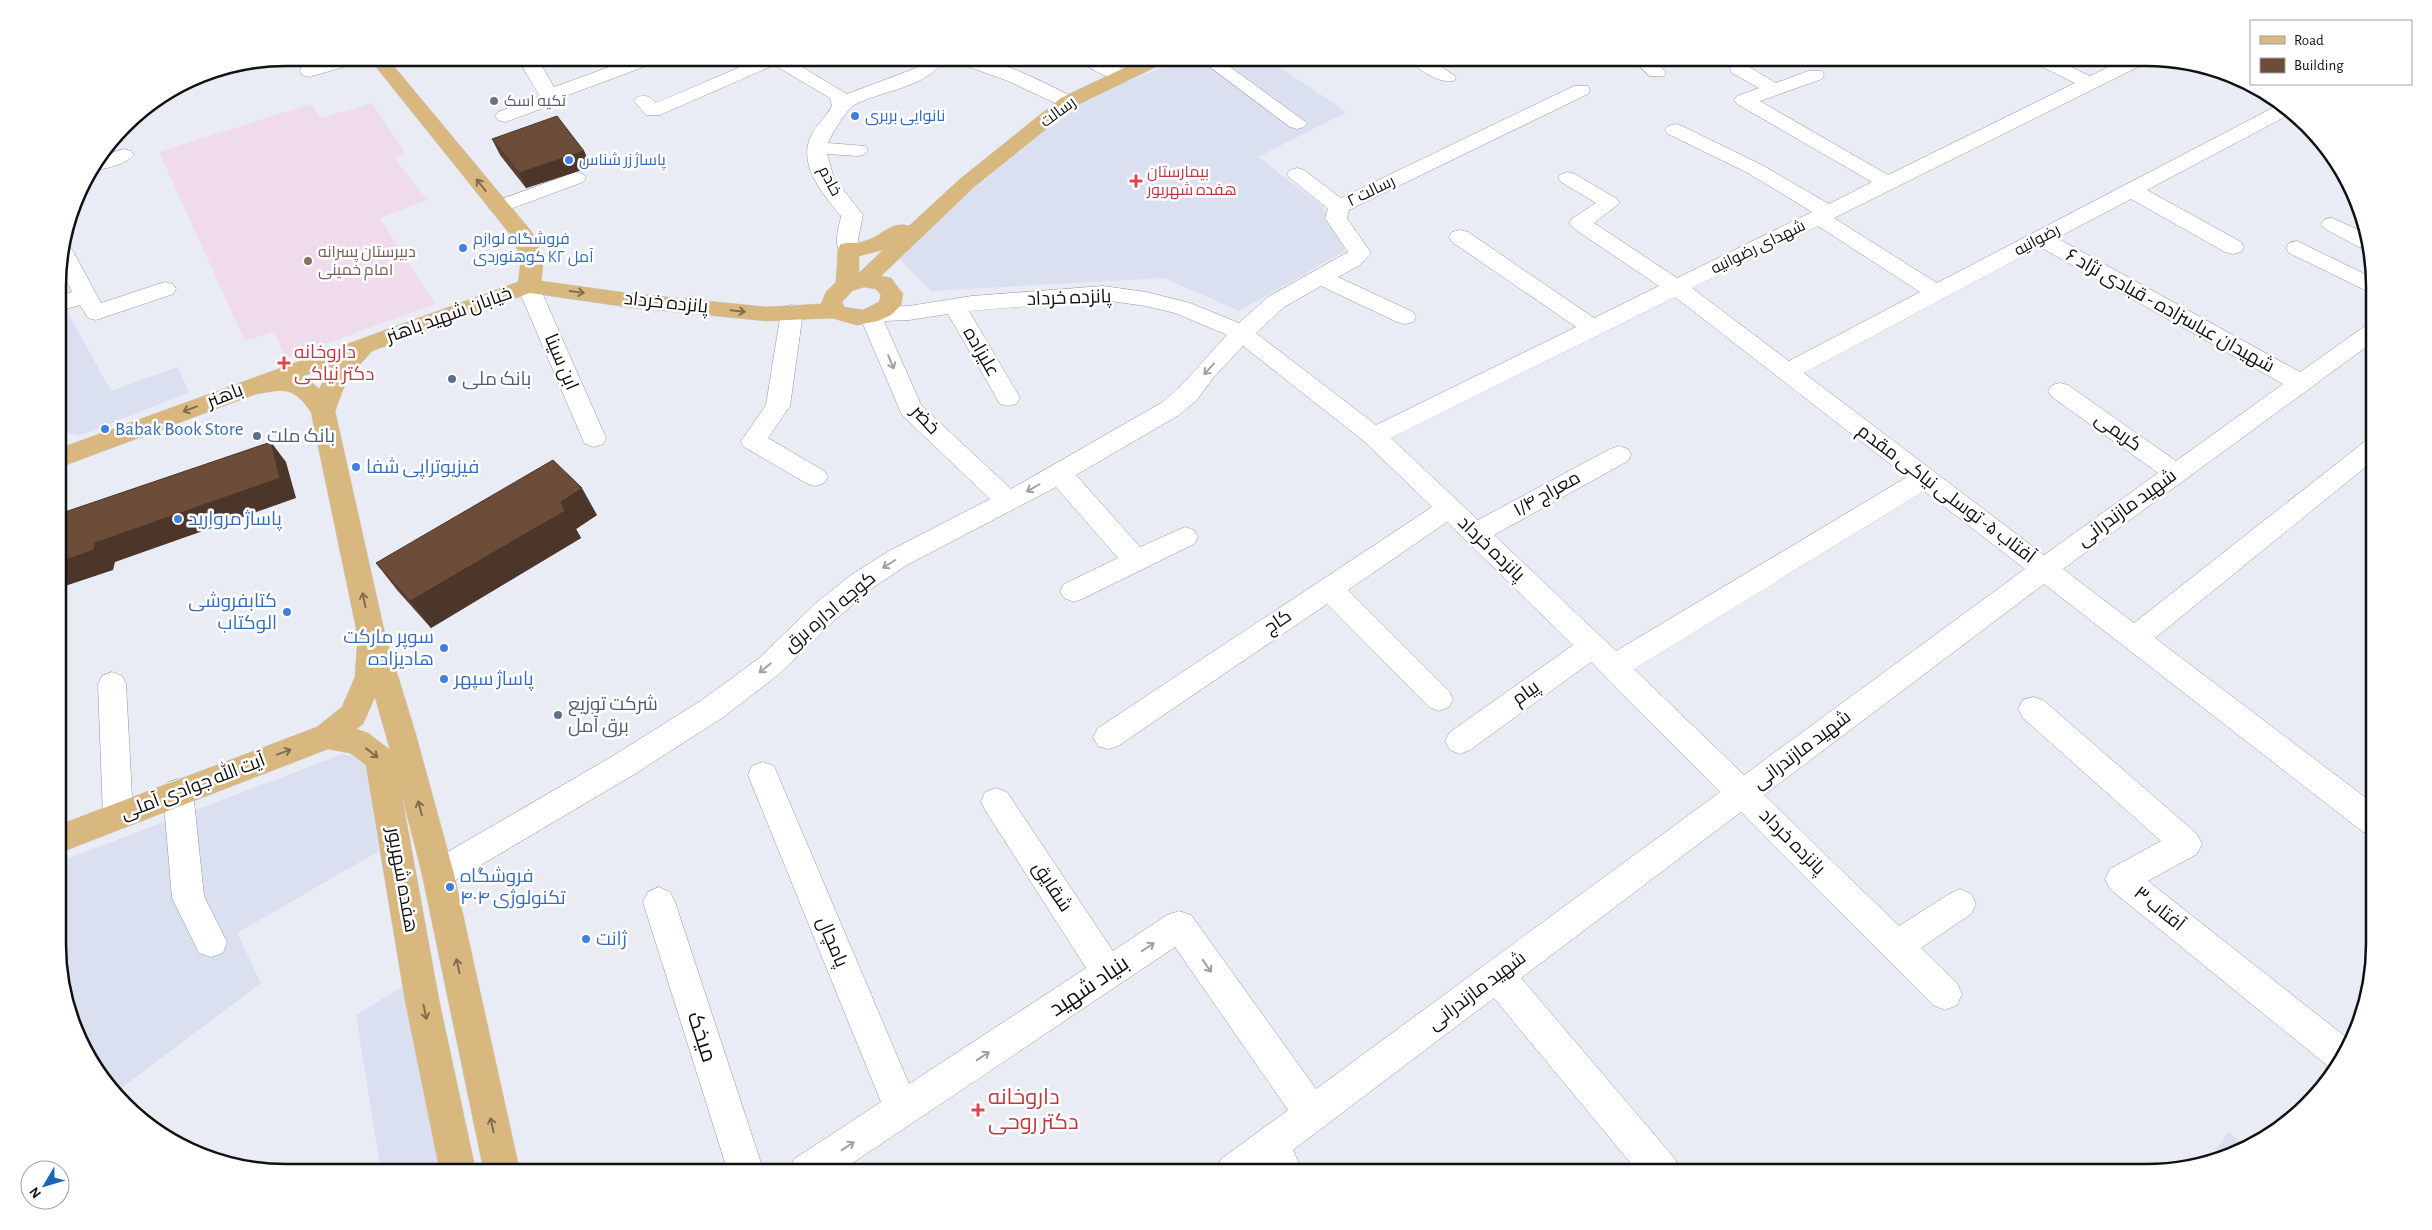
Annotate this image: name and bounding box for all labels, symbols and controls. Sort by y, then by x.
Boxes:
legend [2250,20,2412,85]
text: Road [2294,33,2324,48]
text: Building [2294,58,2344,73]
place label: تکیه اسک [504,93,567,110]
street label: رسالت [1037,94,1079,131]
marker: تکیه اسک [488,95,500,107]
place label: نانوایی بربری [865,108,945,126]
marker: نانوایی بربری [849,110,861,122]
place label: پاساژ زر شناس [579,151,667,171]
marker: پاساژ زر شناس [563,154,575,166]
street label: خادم [813,163,844,200]
place label: بیمارستان هفده شهریور [1146,164,1237,200]
street label: رسالت ۲ [1345,173,1398,210]
marker: بیمارستان هفده شهریور [1129,174,1143,188]
one-way arrow [476,179,487,192]
street label: شهدای رضوانیه [1708,216,1809,279]
street label: رضوانیه [2012,221,2063,259]
place label: فروشگاه لوازم کوهنوردی K۲ آمل [473,230,594,267]
marker: فروشگاه لوازم کوهنوردی K۲ آمل [457,242,469,254]
place label: دبیرستان پسرانه امام خمینی [318,244,416,281]
street label: شهیدان عباسزاده - قبادی نژاد ۶ [2062,245,2278,377]
marker: دبیرستان پسرانه امام خمینی [302,255,314,267]
street label: خیابان شهید باهنر [382,282,515,348]
one-way arrow [568,287,584,297]
street label: پانزده خرداد [1026,287,1112,311]
street label: پانزده خرداد [623,289,709,319]
one-way arrow [730,306,746,316]
street label: علیزاده [958,324,1003,381]
street label: ابن سینا [540,331,581,393]
place label: داروخانه دکتر نیاکی [294,343,374,385]
one-way arrow [887,354,896,369]
marker: داروخانه دکتر نیاکی [278,357,290,369]
one-way arrow [1203,362,1214,375]
place label: بانک ملی [462,370,531,390]
marker: بانک ملی [446,373,458,385]
street label: باهنر [203,380,246,413]
street label: خضر [906,401,943,439]
one-way arrow [183,405,198,414]
street label: کریمی [2091,409,2145,456]
street label: آفتاب ۵- توسلی نیاکی مقدم [1852,419,2040,569]
place label: Babak Book Store [115,420,244,439]
marker: Babak Book Store [99,423,111,435]
place label: بانک ملت [267,427,335,446]
marker: بانک ملت [251,430,263,442]
place label: فیزیوتراپی شفا [366,457,479,479]
marker: فیزیوتراپی شفا [350,461,362,473]
street label: شهید مازندرانی [2073,465,2181,551]
street label: معراج ۱/۴ [1510,468,1585,523]
one-way arrow [1026,484,1040,494]
place label: پاساژ مروارید [188,510,282,531]
marker: پاساژ مروارید [172,513,184,525]
street label: پانزده خرداد [1453,513,1528,587]
one-way arrow [882,559,896,569]
street label: کوچه اداره برق [780,568,881,657]
place label: کتابفروشی الوکتاب [188,591,277,634]
one-way arrow [359,593,368,609]
marker: کتابفروشی الوکتاب [281,606,293,618]
street label: کاج [1261,606,1297,640]
place label: سوپر مارکت هادیزاده [343,628,434,670]
marker: سوپر مارکت هادیزاده [438,642,450,654]
one-way arrow [758,663,771,674]
place label: پاساژ سپهر [453,670,534,691]
marker: پاساژ سپهر [438,673,450,685]
street label: پیام [1509,677,1545,711]
place label: شرکت توزیع برق آمل [568,694,658,738]
street label: شهید مازندرانی [1749,706,1855,794]
marker: شرکت توزیع برق آمل [552,709,564,721]
street label: آیت الله جوادی آملی [117,747,268,824]
one-way arrow [276,747,291,756]
one-way arrow [365,747,378,758]
one-way arrow [415,800,425,816]
street label: پانزده خرداد [1754,805,1829,880]
street label: هفده شهریور [382,825,422,934]
street label: شقایق [1027,858,1076,917]
place label: فروشگاه تکنولوژی ۴۰۴ [460,866,566,909]
marker: فروشگاه تکنولوژی ۴۰۴ [444,881,456,893]
street label: آفتاب ۳ [2130,882,2189,935]
street label: پامچال [811,914,851,971]
place label: ژانت [596,930,627,950]
marker: ژانت [580,933,592,945]
one-way arrow [1141,942,1155,952]
street label: شهید مازندرانی [1424,947,1530,1035]
street label: بنیاد شهید [1045,952,1134,1022]
one-way arrow [453,958,462,974]
one-way arrow [1202,959,1212,973]
one-way arrow [420,1004,430,1020]
street label: میخک [684,1009,720,1065]
one-way arrow [976,1051,990,1061]
place label: داروخانه دکتر روحی [988,1086,1079,1135]
marker: داروخانه دکتر روحی [972,1104,984,1116]
one-way arrow [487,1117,496,1133]
one-way arrow [840,1140,854,1150]
north arrow [20,1160,70,1210]
text: N [27,1184,44,1201]

